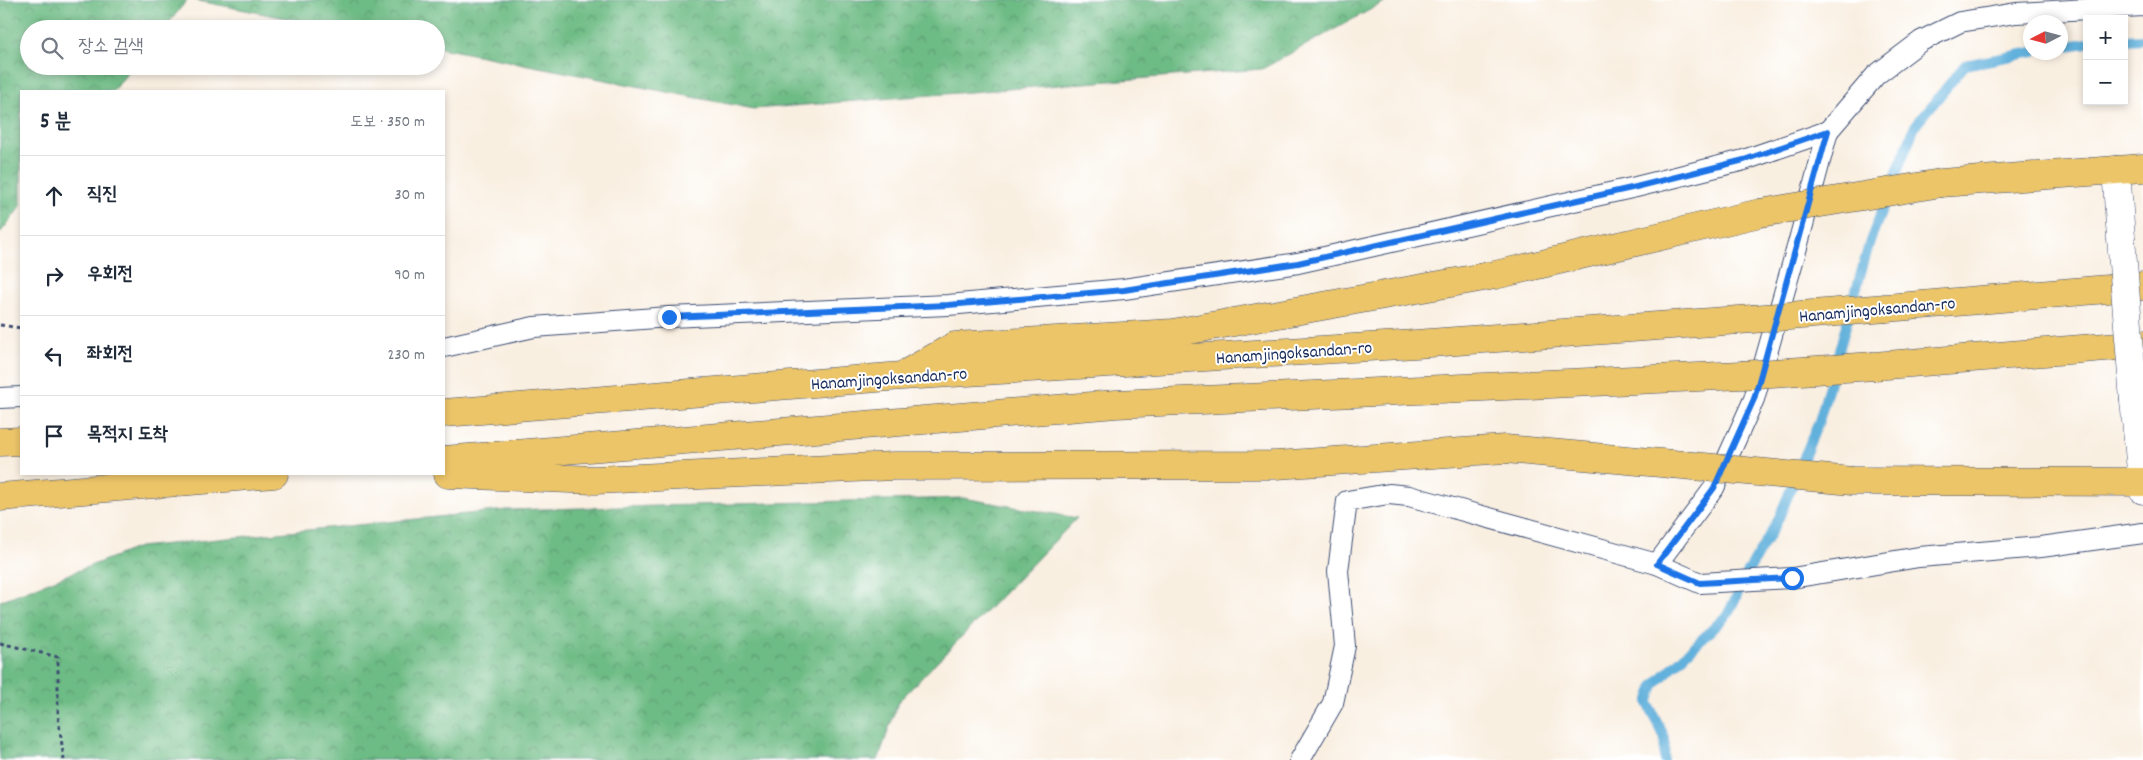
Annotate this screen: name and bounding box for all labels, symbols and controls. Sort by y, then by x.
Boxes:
north arrow [2023,15,2068,60]
map controls [2083,15,2128,105]
button: + [2083,15,2128,60]
search box [20,20,445,75]
icon: search [38,34,66,62]
text: 장소 검색 [78,34,144,61]
button: − [2083,60,2128,105]
text: 5 분 [40,108,71,138]
text: 도보 · 350 m [350,111,425,134]
icon: ahead [40,182,68,210]
text: 직진 [87,182,118,209]
text: 30 m [395,184,425,207]
icon: right [40,262,68,290]
text: 우회전 [87,262,133,289]
text: 90 m [394,264,425,287]
street label: Hanamjingoksandan-ro [1798,292,1956,331]
route end [658,306,681,329]
street label: Hanamjingoksandan-ro [1215,337,1373,372]
icon: left [40,342,68,370]
text: 좌회전 [87,342,133,369]
text: 230 m [388,344,425,367]
street label: Hanamjingoksandan-ro [810,363,968,398]
icon: arrive [40,422,68,450]
text: 목적지 도착 [87,422,168,449]
route start [1781,567,1804,590]

